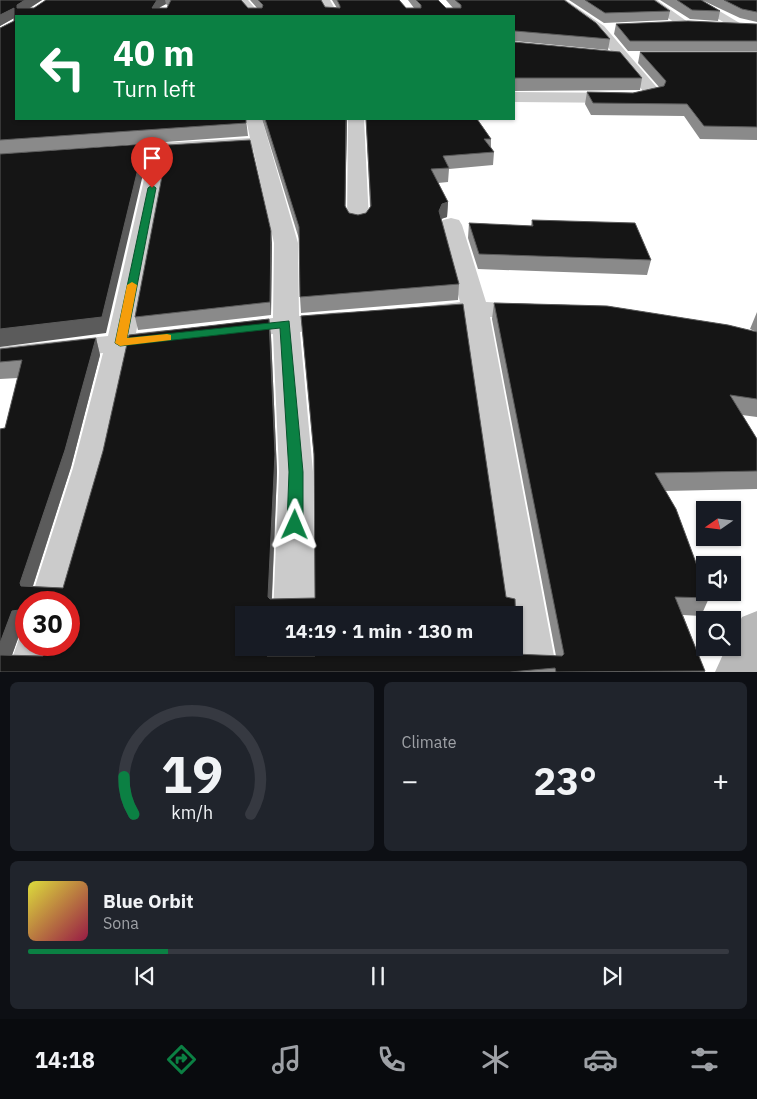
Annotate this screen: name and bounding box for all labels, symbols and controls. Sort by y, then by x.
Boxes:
text: 40 m [113,30,195,76]
icon: left [30,35,95,100]
text: Turn left [113,74,196,103]
pin [131,137,173,188]
icon: arrive [138,144,166,172]
position arrow [268,498,320,550]
north arrow [696,501,741,546]
map controls [696,501,741,656]
button: sound [696,556,741,601]
speed limit sign: 30 [15,591,80,656]
button: search [696,611,741,656]
text: 14:19 · 1 min · 130 m [285,619,473,643]
text: Climate [402,732,457,752]
text: 19 [161,740,223,807]
text: 23° [534,756,597,805]
text: − [402,762,418,799]
text: + [712,762,729,799]
text: km/h [171,801,213,824]
text: Blue Orbit [103,889,193,913]
text: Sona [103,913,139,933]
icon: previous [131,962,159,990]
icon: pause [364,962,392,990]
icon: next [598,962,626,990]
icon: directions [164,1042,199,1077]
icon: music [269,1042,304,1077]
icon: phone [374,1042,409,1077]
icon: climate [478,1042,513,1077]
icon: car [583,1042,618,1077]
icon: filters [687,1042,722,1077]
text: 14:18 [35,1045,95,1074]

